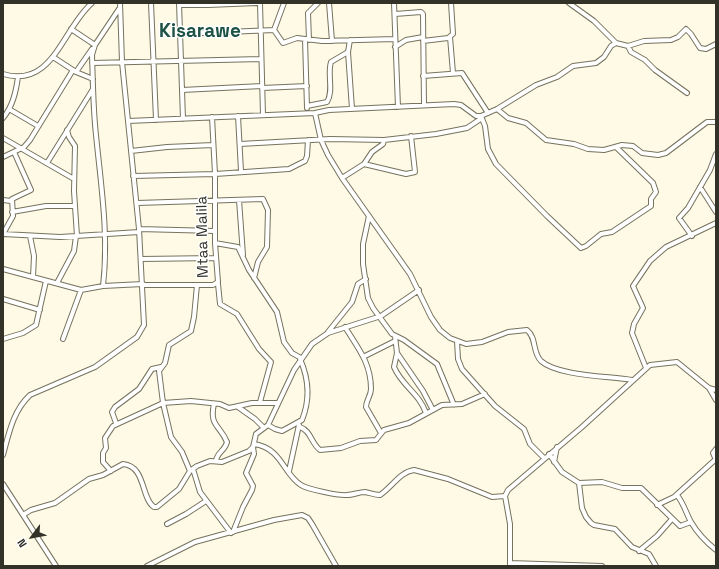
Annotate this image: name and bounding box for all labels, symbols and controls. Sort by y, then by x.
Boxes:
district label: Kisarawe [159,21,241,43]
street label: Mtaa Malila [193,196,213,278]
north arrow [12,517,52,557]
text: N [14,537,30,550]

